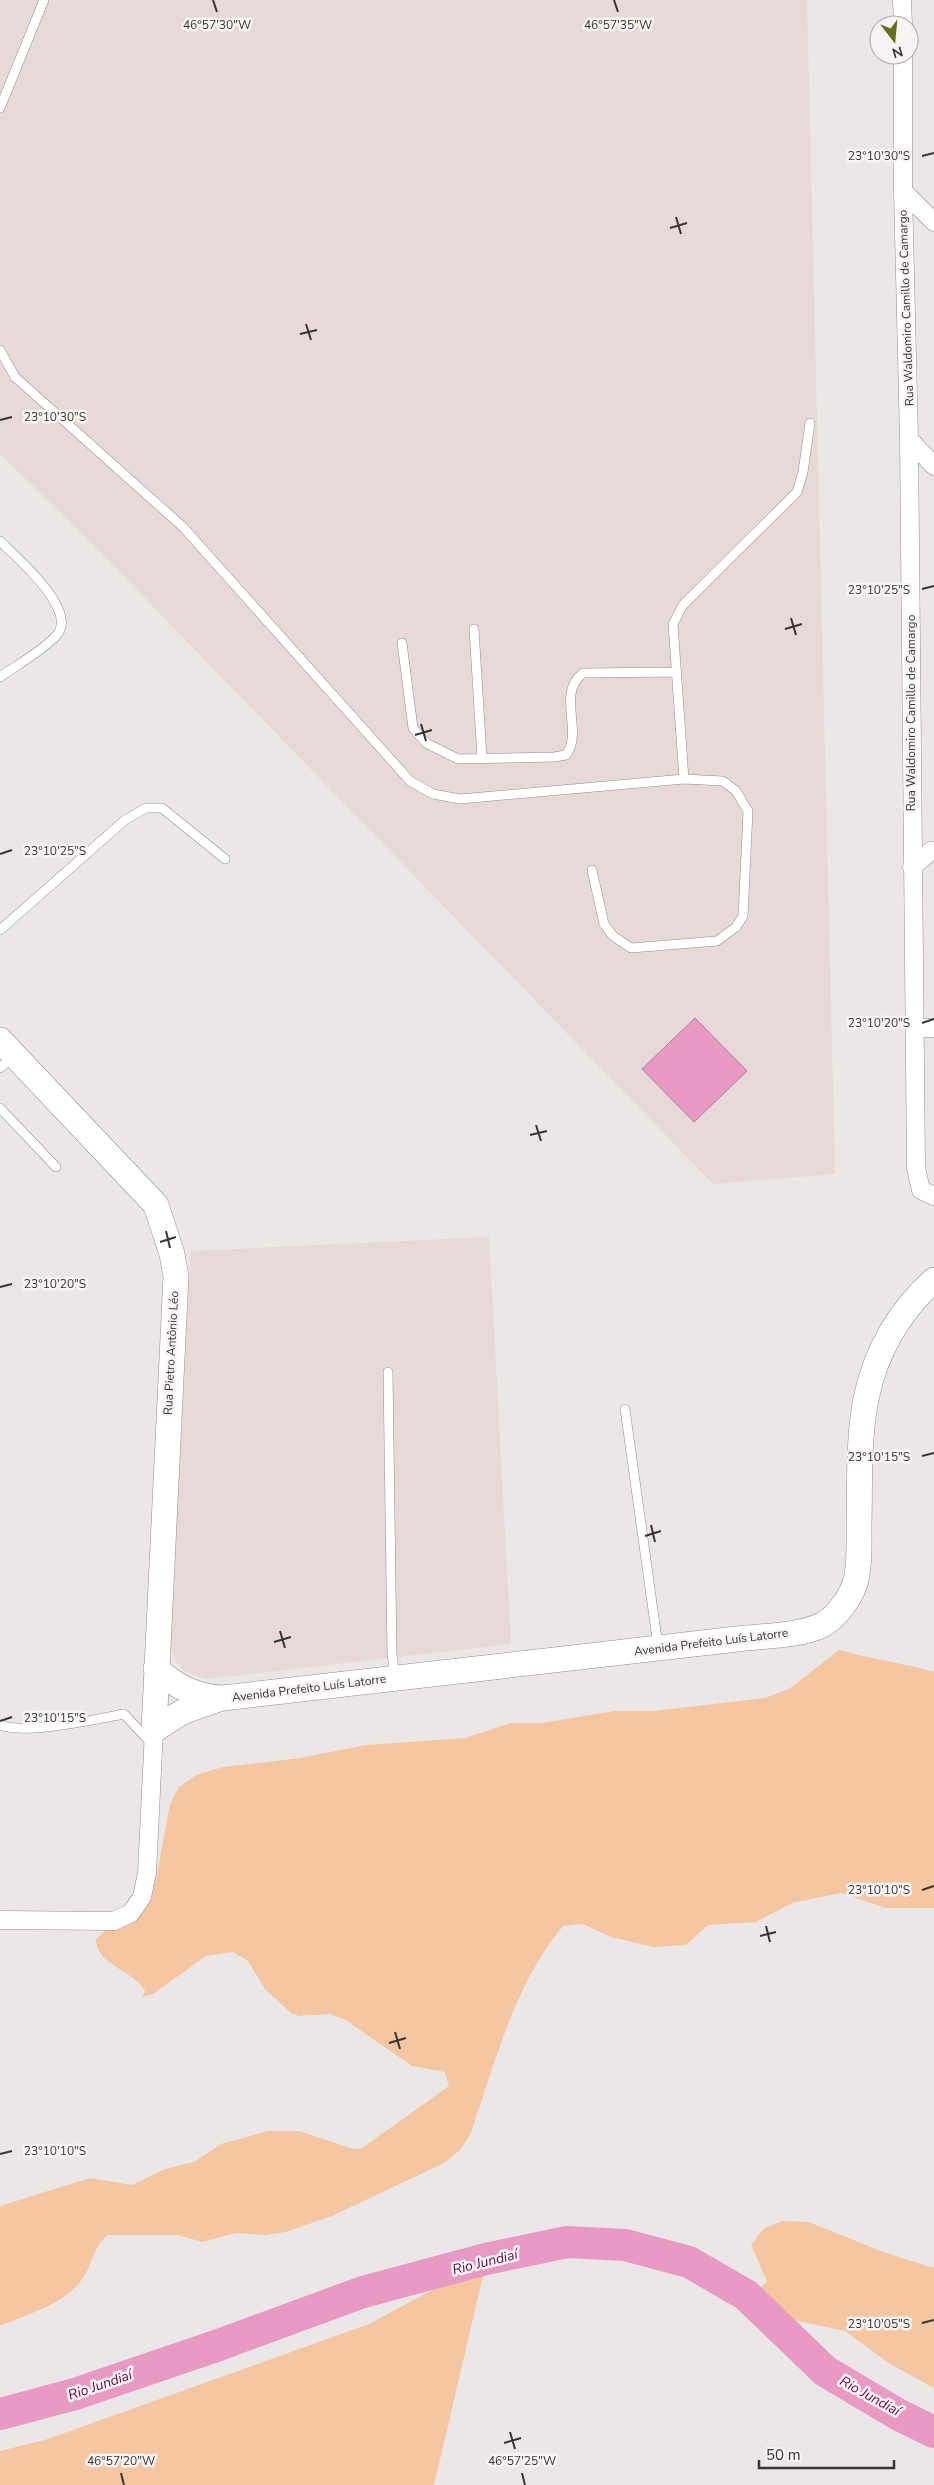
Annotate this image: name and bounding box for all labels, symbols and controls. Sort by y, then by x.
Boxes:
north arrow [869,15,919,65]
text: 46°57'30"W [183,17,251,33]
text: 46°57'35"W [584,17,652,33]
text: N [890,41,905,63]
text: 23°10'30"S [848,148,910,164]
street label: Rua Waldomiro Camillo de Camargo [895,209,917,407]
text: 23°10'30"S [24,409,86,425]
text: 23°10'25"S [848,582,910,598]
street label: Rua Waldomiro Camillo de Camargo [903,614,919,811]
text: 23°10'25"S [24,843,86,859]
text: 23°10'20"S [848,1015,910,1031]
text: 23°10'20"S [24,1276,86,1292]
street label: Rua Pietro Antônio Léo [160,1290,182,1416]
text: 23°10'15"S [848,1449,910,1465]
street label: Avenida Prefeito Luís Latorre [633,1625,789,1659]
street label: Avenida Prefeito Luís Latorre [231,1671,387,1705]
text: 23°10'15"S [24,1710,86,1726]
text: 23°10'10"S [848,1882,910,1898]
text: 23°10'10"S [24,2143,86,2159]
water label: Rio Jundiaí [450,2244,522,2279]
text: 23°10'05"S [848,2316,910,2332]
water label: Rio Jundiaí [66,2364,137,2405]
water label: Rio Jundiaí [836,2372,906,2422]
scale bar [759,2438,894,2470]
text: 50 m [766,2445,801,2465]
text: 46°57'20"W [87,2453,155,2469]
text: 46°57'25"W [488,2453,556,2469]

